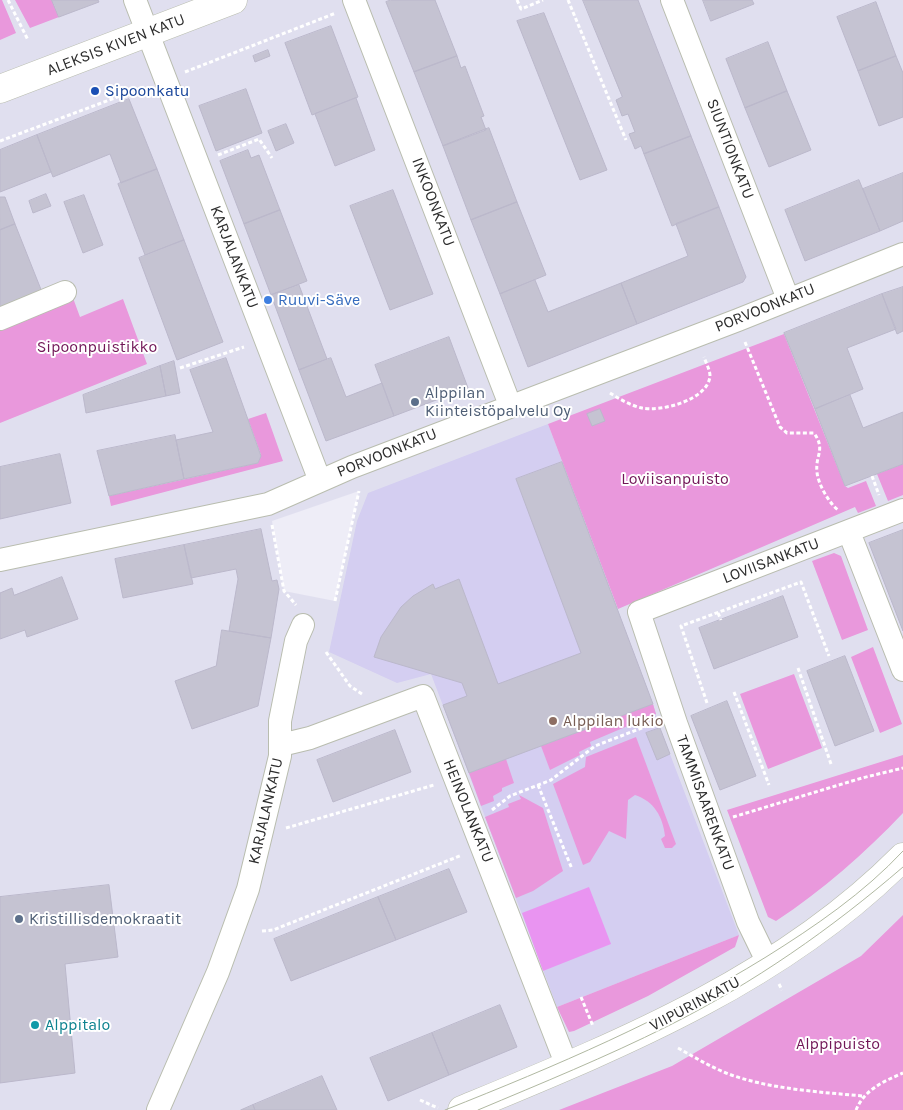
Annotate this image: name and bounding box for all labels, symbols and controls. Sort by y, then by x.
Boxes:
street label: ALEKSIS KIVEN KATU [44,10,188,80]
place label: Sipoonkatu [105,81,189,101]
marker: Sipoonkatu [89,85,101,97]
street label: SIUNTIONKATU [702,96,758,202]
street label: INKOONKATU [407,155,459,249]
street label: KARJALANKATU [206,203,262,311]
street label: PORVOONKATU [712,279,818,337]
place label: Ruuvi-Säve [278,290,360,310]
marker: Ruuvi-Säve [262,294,274,306]
park label: Sipoonpuistikko [37,337,157,357]
place label: Alppilan Kiinteistöpalvelu Oy [425,383,571,421]
marker: Alppilan Kiinteistöpalvelu Oy [409,396,421,408]
street label: PORVOONKATU [334,424,440,482]
park label: Loviisanpuisto [621,469,729,489]
street label: LOVIISANKATU [720,534,822,588]
place label: Alppilan lukio [563,711,664,731]
marker: Alppilan lukio [547,715,559,727]
street label: TAMMISAARENKATU [672,733,738,873]
street label: KARJALANKATU [244,756,288,866]
street label: HEINOLANKATU [439,757,497,865]
place label: Kristillisdemokraatit [29,909,181,929]
marker: Kristillisdemokraatit [13,913,25,925]
street label: VIIPURINKATU [647,972,743,1036]
place label: Alppitalo [45,1015,110,1035]
marker: Alppitalo [29,1019,41,1031]
park label: Alppipuisto [796,1034,880,1054]

